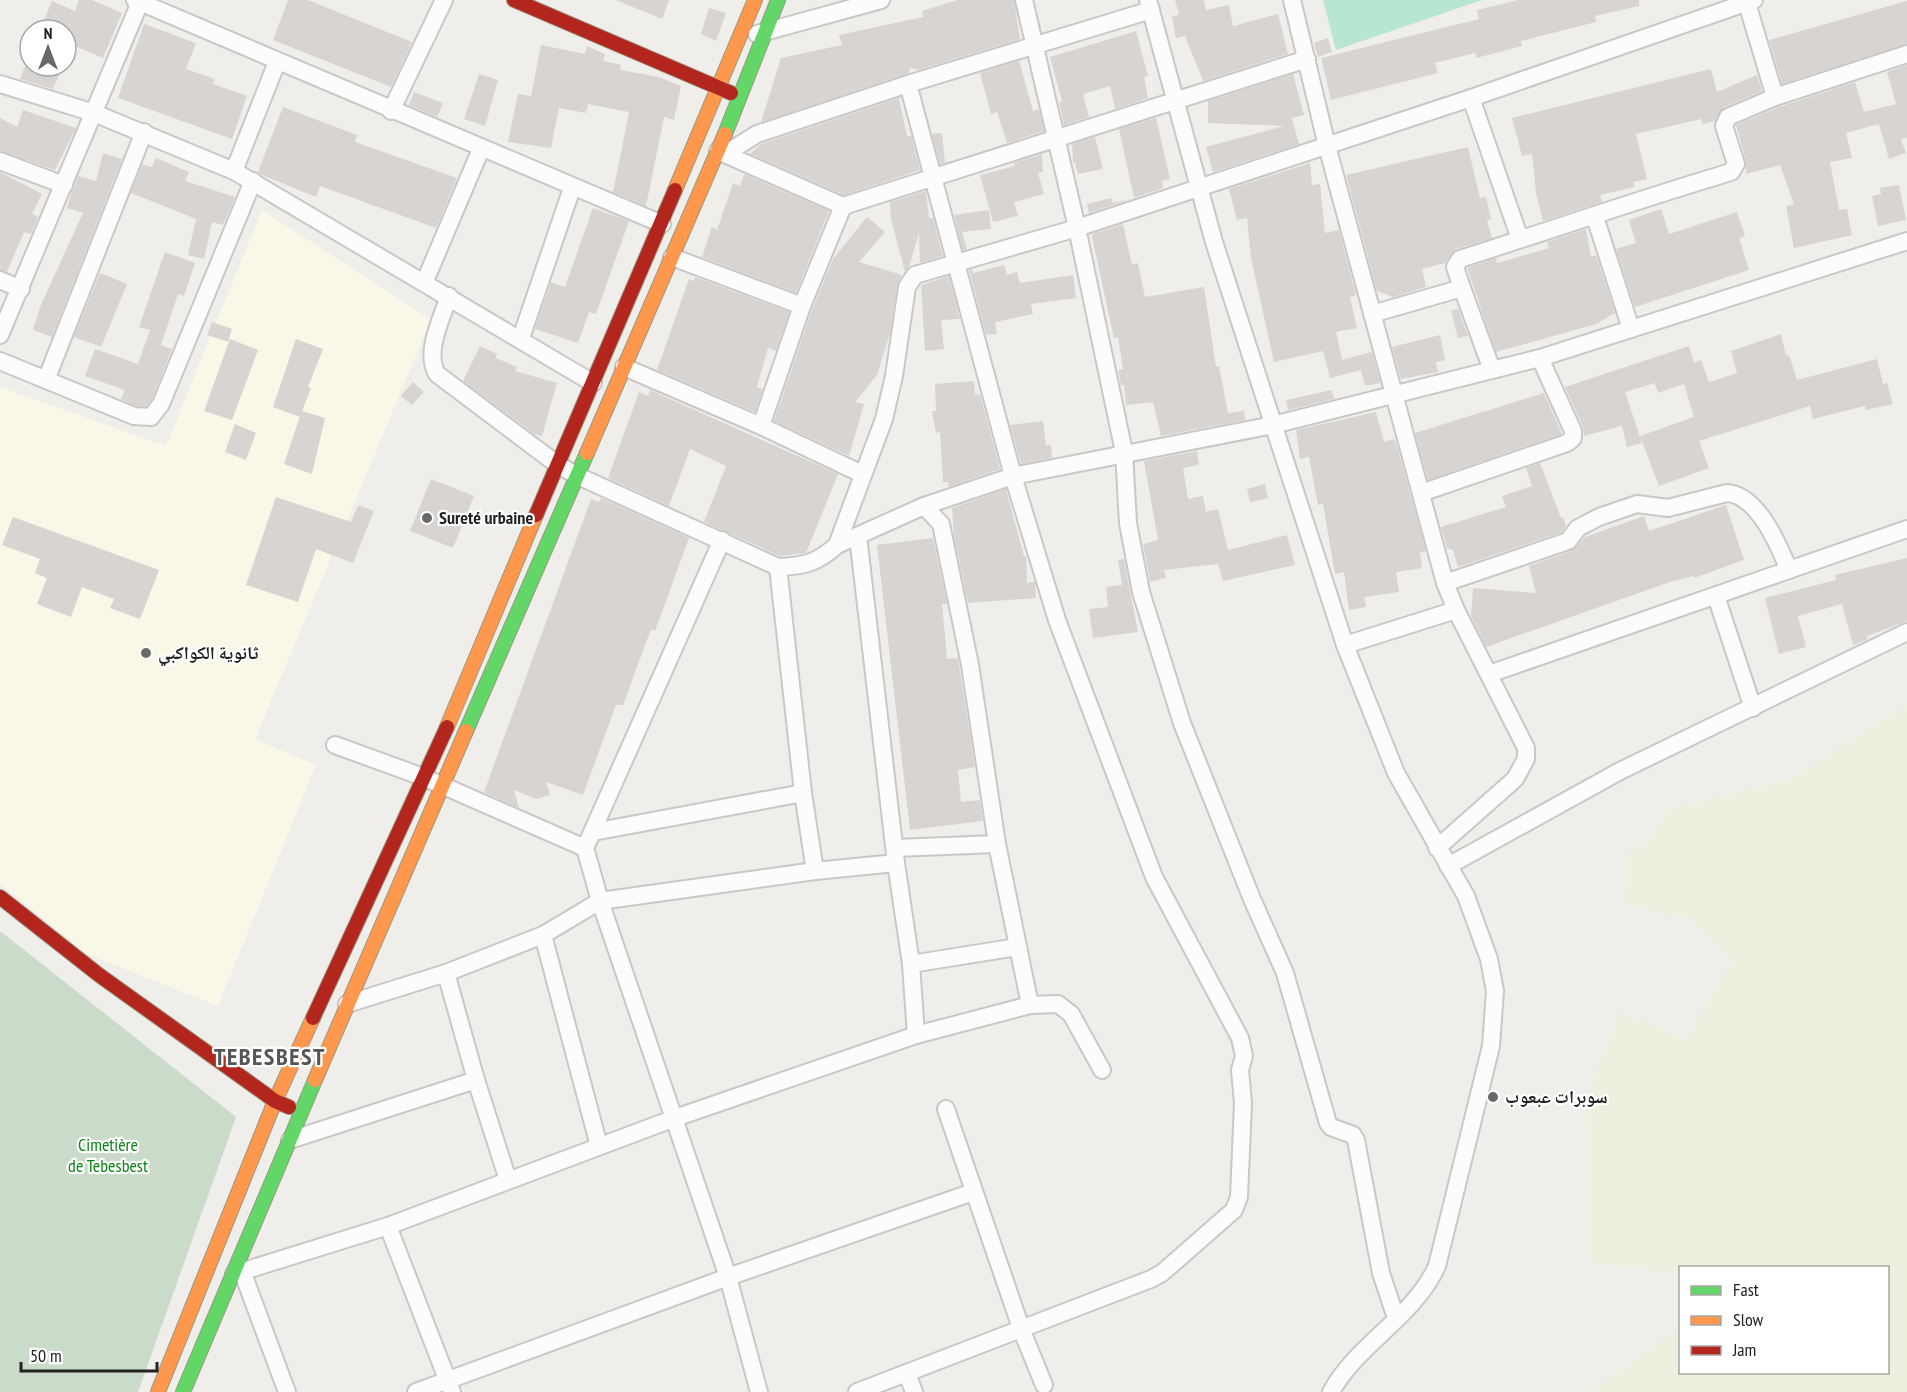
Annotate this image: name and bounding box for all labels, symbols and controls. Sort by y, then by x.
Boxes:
north arrow [18,18,78,78]
text: N [44,23,52,43]
place label: Sureté urbaine [439,506,533,529]
marker: Sureté urbaine [420,511,434,525]
place label: ثانوية الكواكبي [158,641,259,667]
marker: ثانوية الكواكبي [139,646,153,660]
district label: TEBESBEST [214,1041,326,1072]
place label: سوبرات عبعوب [1505,1085,1608,1108]
marker: سوبرات عبعوب [1486,1090,1500,1104]
park label: Cimetière de Tebesbest [68,1133,148,1177]
legend [1679,1266,1889,1374]
text: Fast [1733,1278,1759,1301]
text: Slow [1733,1308,1764,1331]
scale bar [21,1335,158,1373]
text: Jam [1732,1338,1756,1361]
text: 50 m [30,1344,62,1367]

